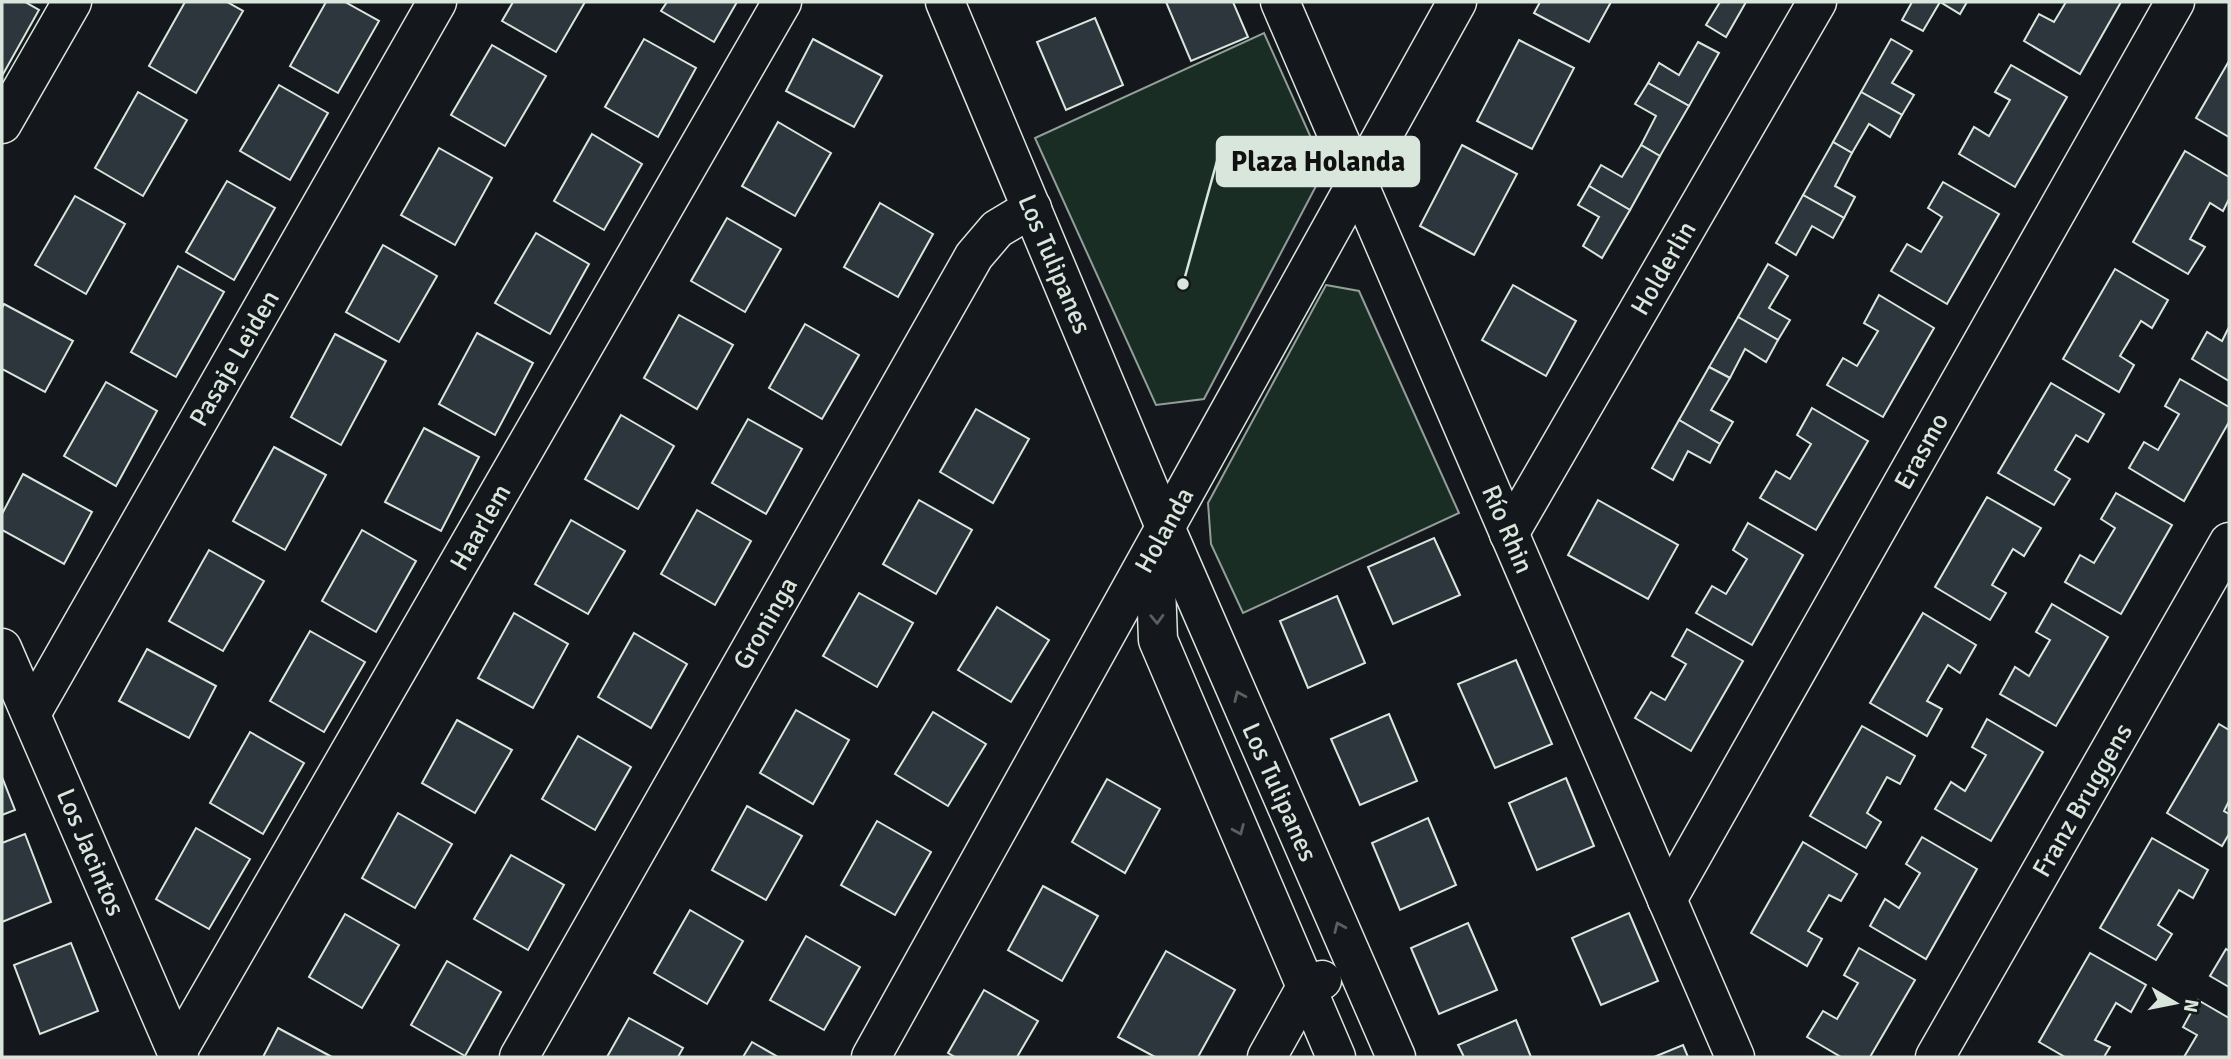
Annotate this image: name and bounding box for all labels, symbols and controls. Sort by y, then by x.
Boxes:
callout: Plaza Holanda [1217,137,1419,186]
text: Plaza Holanda [1231,145,1405,179]
street label: Los Tulipanes [1010,190,1098,339]
street label: Holderlin [1624,216,1704,321]
street label: Pasaje Leiden [183,285,287,432]
street label: Erasmo [1888,407,1956,495]
street label: Haarlem [443,479,518,576]
street label: Río Rhin [1474,480,1540,578]
street label: Holanda [1128,482,1201,579]
street label: Groninga [727,571,805,676]
one-way arrow [1150,614,1165,625]
one-way arrow [1233,691,1247,703]
street label: Los Tulipanes [1234,718,1324,867]
street label: Franz Bruggens [2026,718,2140,883]
street label: Los Jacintos [49,784,131,921]
one-way arrow [1231,823,1245,835]
one-way arrow [1333,922,1347,934]
north arrow [2140,968,2210,1038]
text: N [2178,997,2204,1014]

